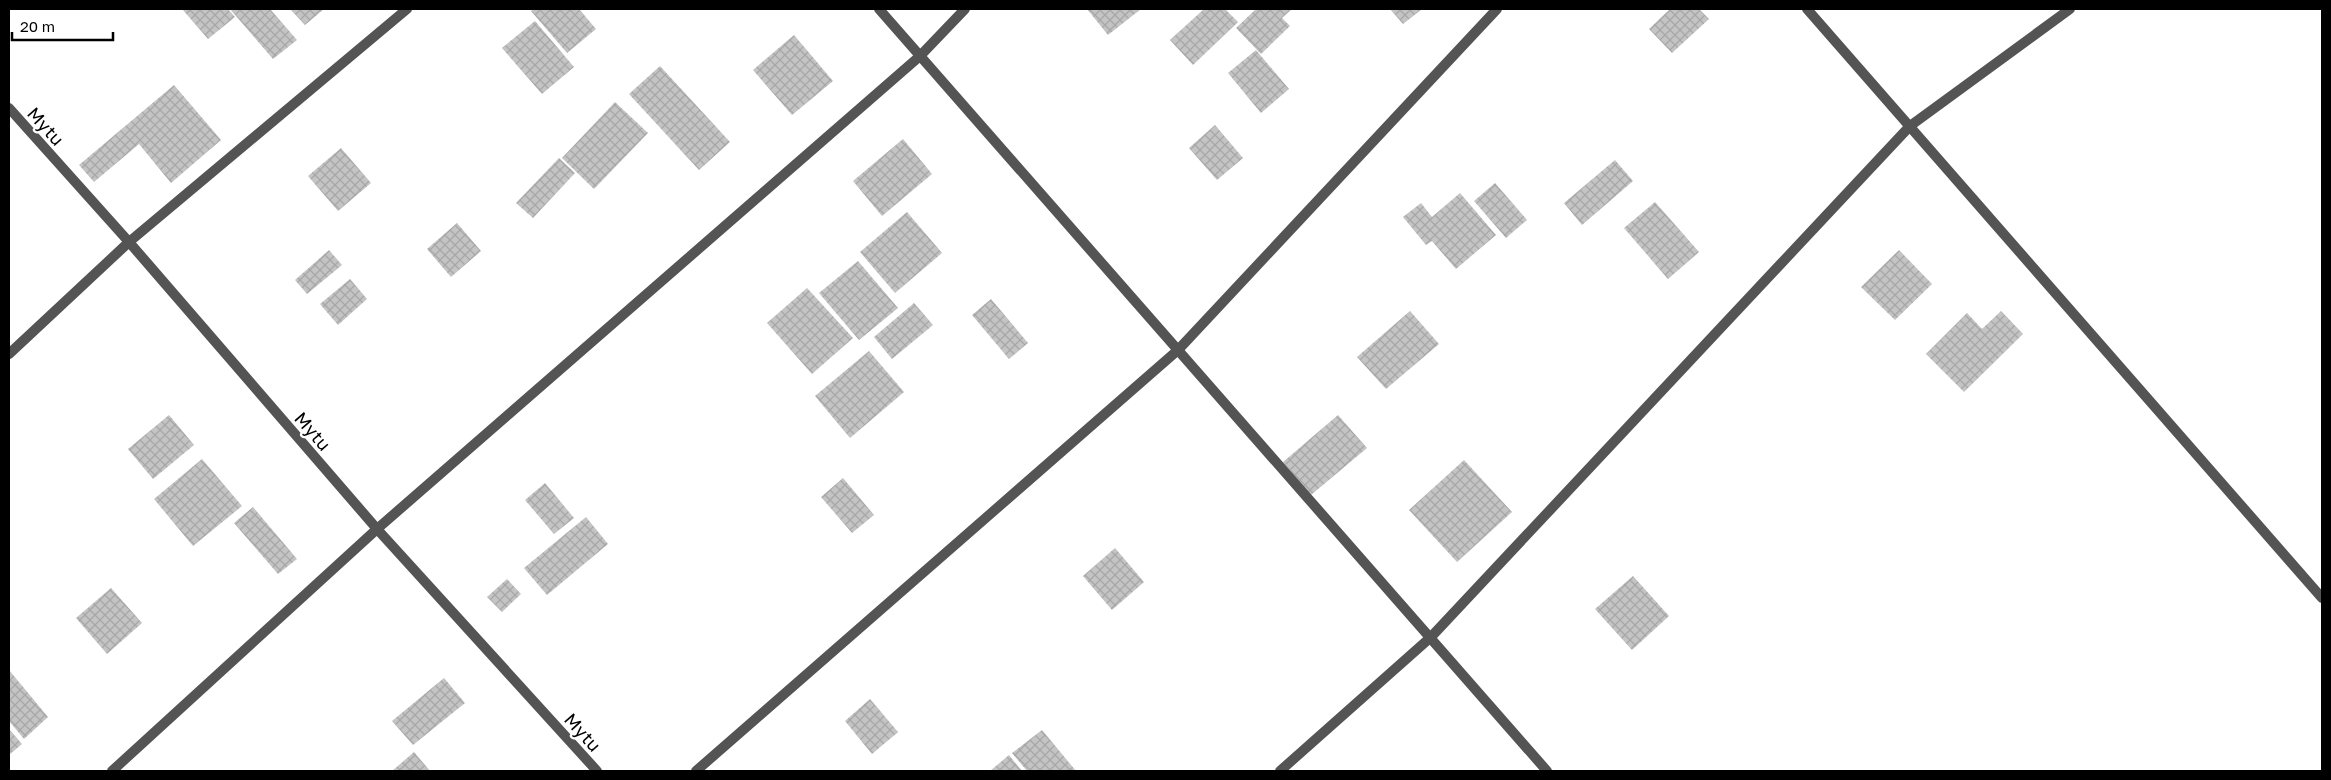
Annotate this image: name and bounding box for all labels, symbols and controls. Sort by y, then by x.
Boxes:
scale bar [12,10,114,42]
text: 20 m [20,17,55,35]
street label: Mytu [23,102,69,150]
street label: Mytu [290,407,336,455]
street label: Mytu [560,708,606,756]

